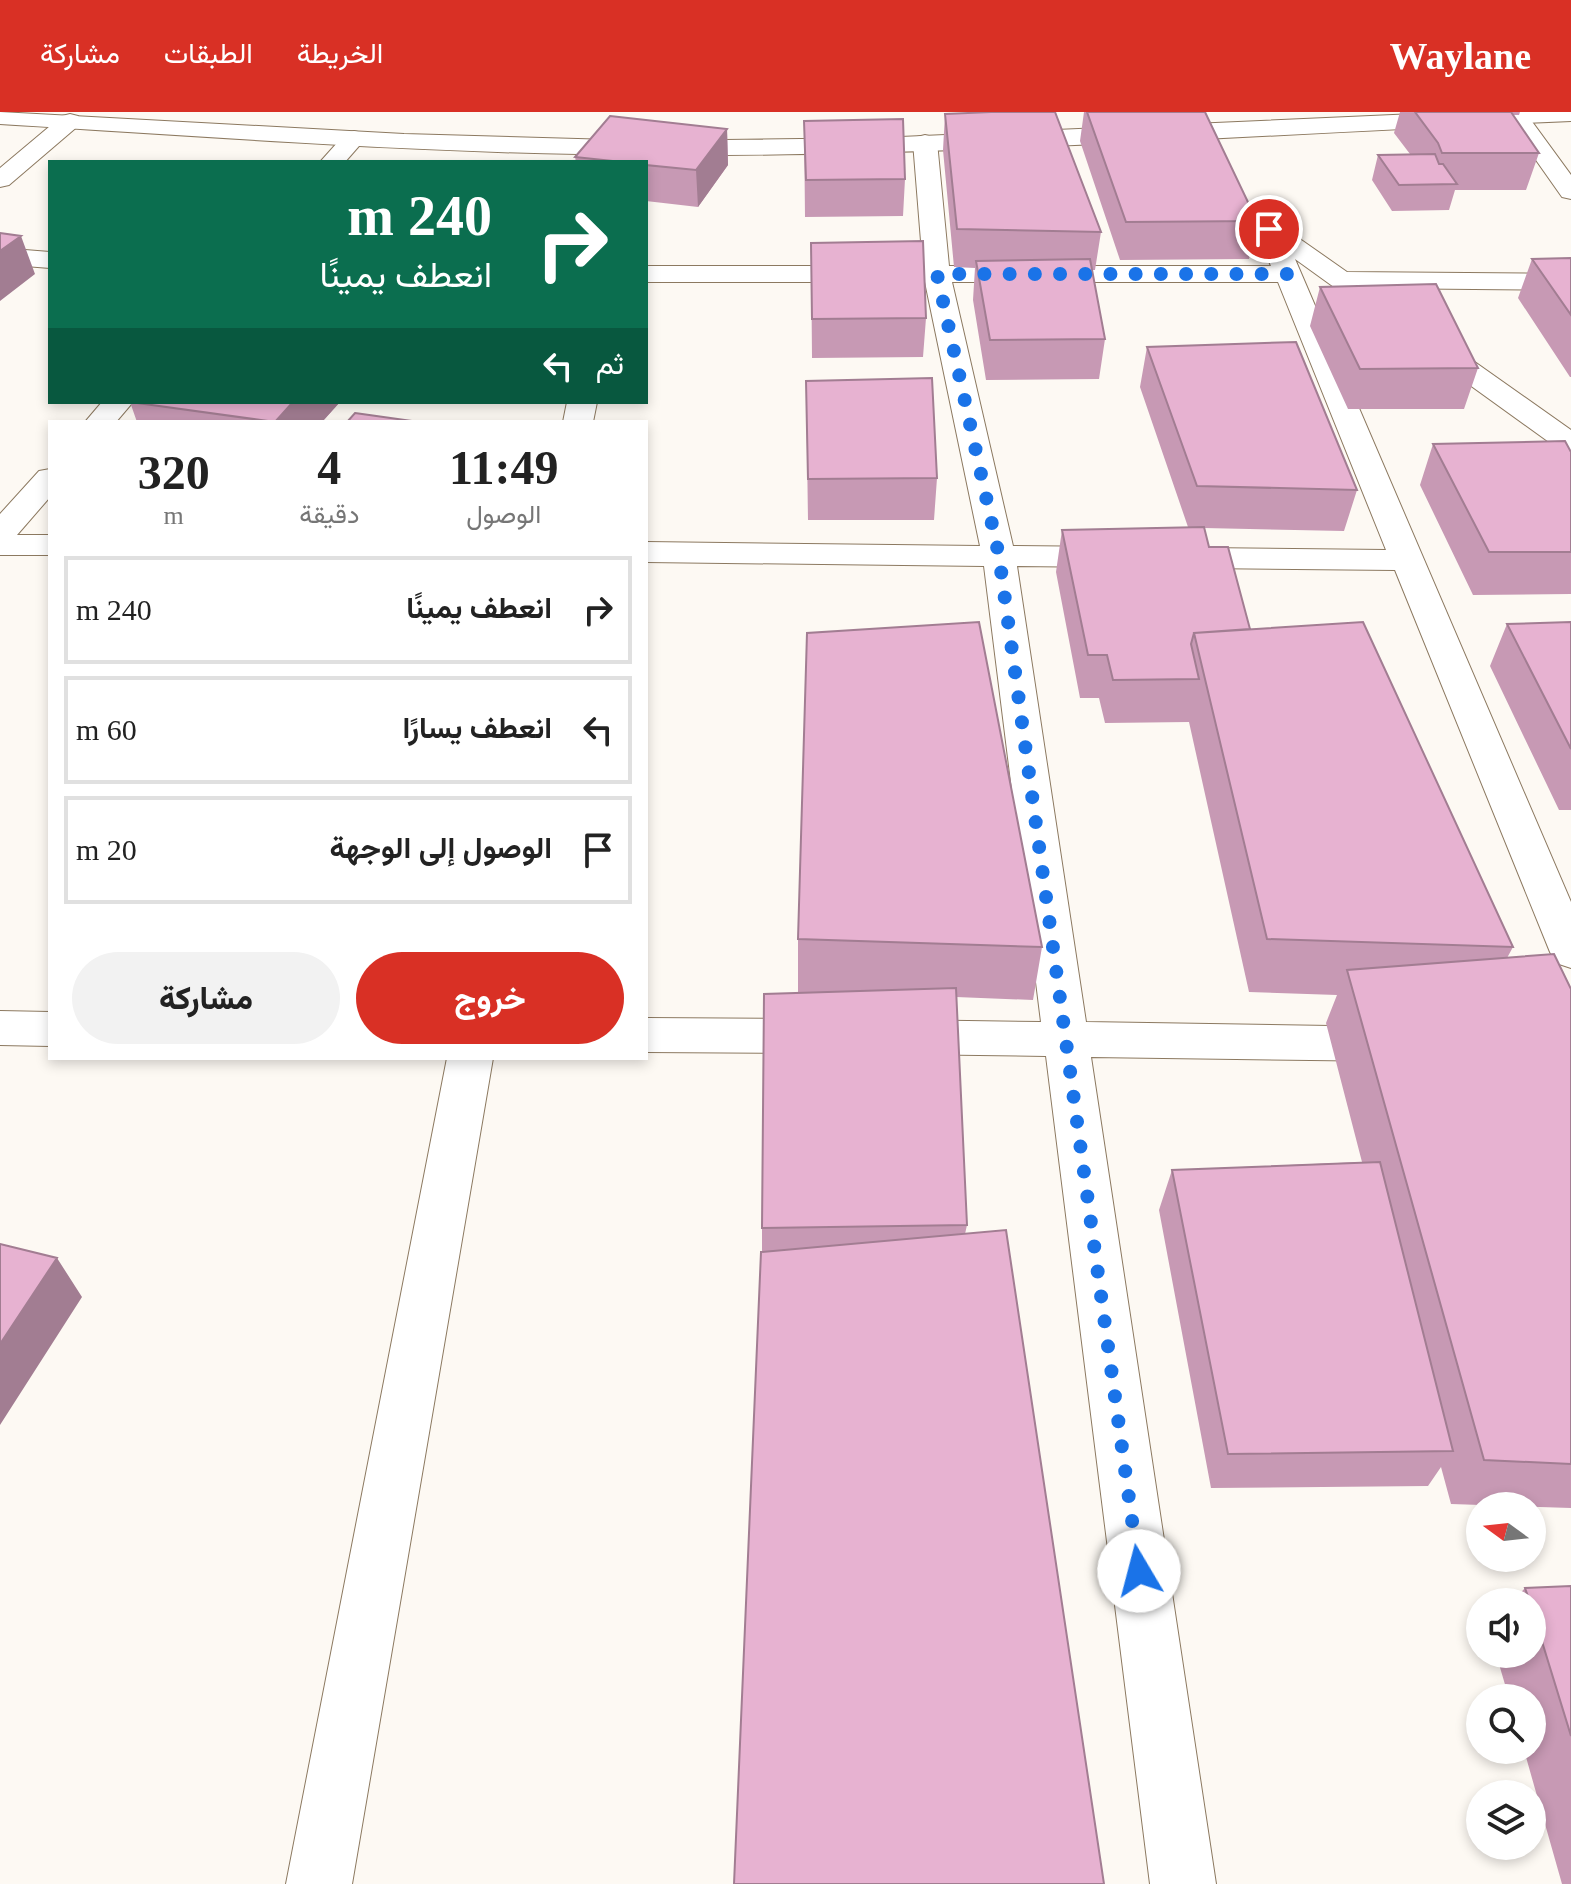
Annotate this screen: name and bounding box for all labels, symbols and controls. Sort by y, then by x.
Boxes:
text: Waylane [1390,35,1531,77]
text: مشاركة [40,38,120,69]
text: الطبقات [164,38,253,69]
text: الخريطة [297,38,383,69]
text: 240 m [347,185,492,247]
icon: right [520,192,624,296]
pin [1235,195,1303,263]
icon: arrive [1247,207,1291,251]
text: انعطف يمينًا [320,255,492,295]
icon: left [536,344,580,388]
text: ثم [596,347,624,380]
text: 4 [317,441,341,494]
text: 11:49 [449,441,558,494]
text: 320 [138,446,210,499]
text: دقيقة [299,500,359,529]
text: الوصول [466,500,541,529]
text: m [164,501,184,530]
icon: right [576,588,620,632]
text: انعطف يمينًا [406,591,552,624]
text: 240 m [76,593,152,626]
icon: left [576,708,620,752]
text: انعطف يسارًا [403,711,552,744]
text: 60 m [76,713,137,746]
icon: arrive [576,828,620,872]
text: الوصول إلى الوجهة [330,831,552,864]
text: 20 m [76,833,137,866]
button: مشاركة [72,952,340,1044]
button: خروج [356,952,624,1044]
north arrow [1466,1492,1546,1572]
map controls [1466,1492,1546,1860]
position arrow [1097,1529,1181,1613]
button: sound [1466,1588,1546,1668]
button: search [1466,1684,1546,1764]
button: layers [1466,1780,1546,1860]

